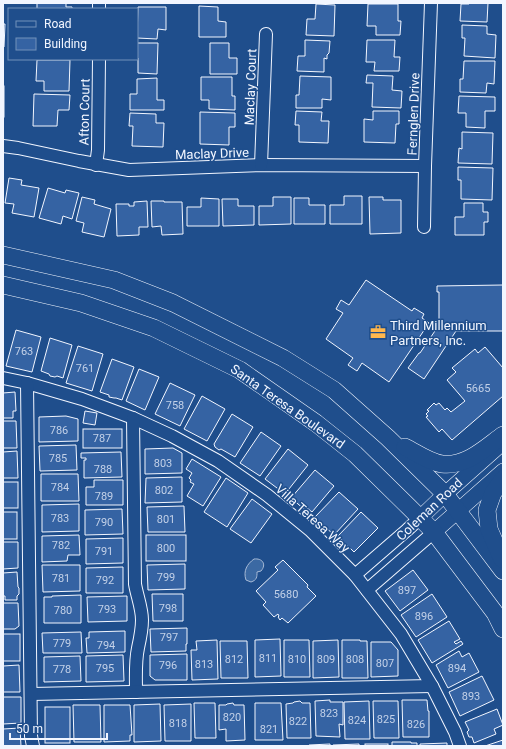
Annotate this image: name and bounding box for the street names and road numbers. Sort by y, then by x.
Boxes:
street label: Maclay Court [242,48,259,126]
street label: Fernglen Drive [405,72,422,156]
street label: Afton Court [76,78,93,146]
street label: Maclay Drive [175,145,249,162]
street label: Santa Teresa Boulevard [228,361,348,452]
street label: Coleman Road [393,475,465,544]
street label: Villa Teresa Way [273,481,353,556]

